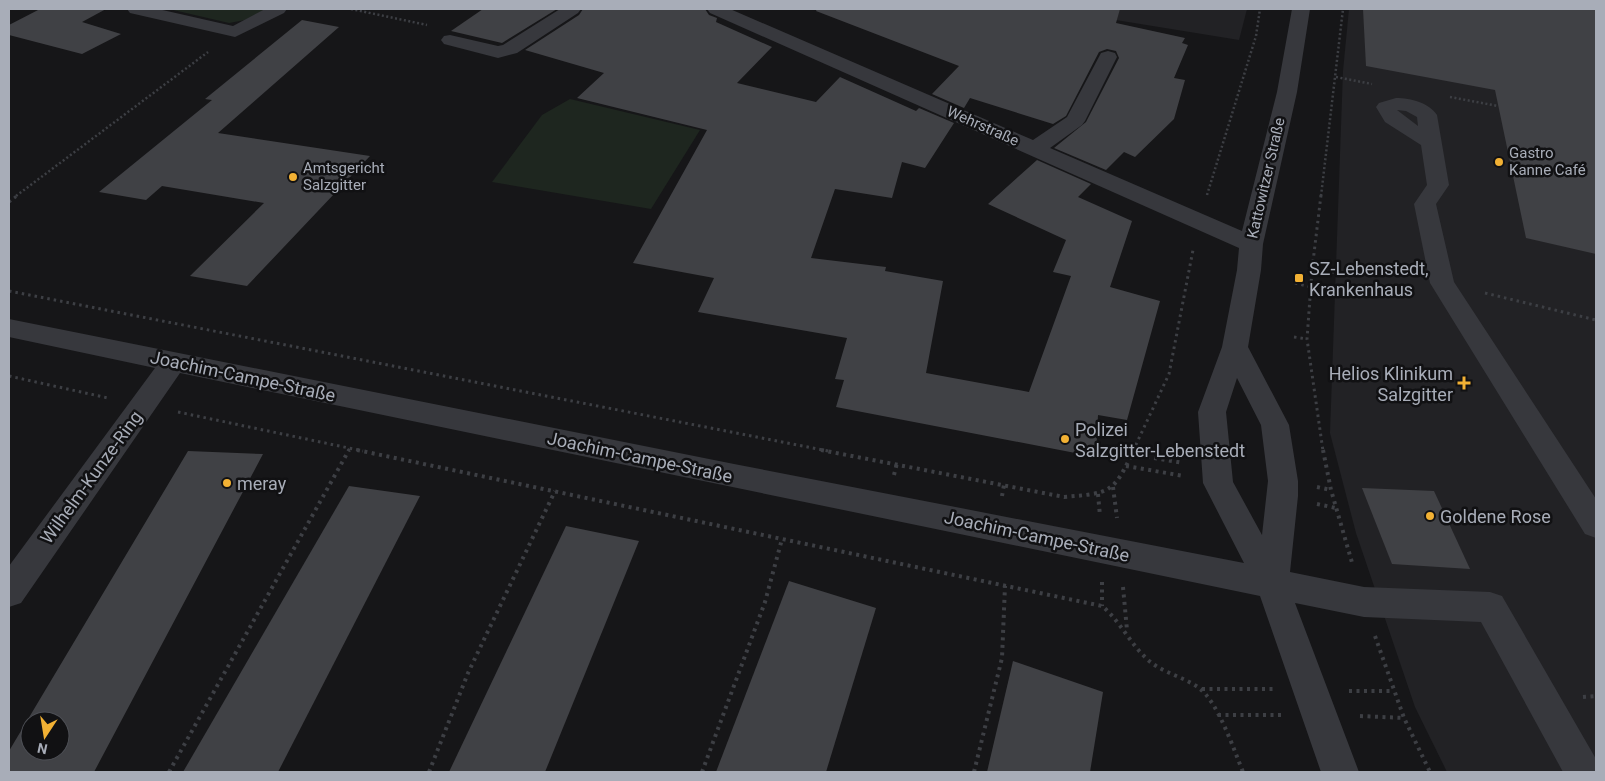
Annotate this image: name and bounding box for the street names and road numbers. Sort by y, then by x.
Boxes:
street label: Wehrstraße [944,102,1022,150]
street label: Kattowitzer Straße [1243,116,1289,240]
street label: Joachim-Campe-Straße [149,346,337,406]
street label: Wilhelm-Kunze-Ring [36,406,146,548]
street label: Joachim-Campe-Straße [546,427,734,487]
street label: Joachim-Campe-Straße [943,506,1131,566]

